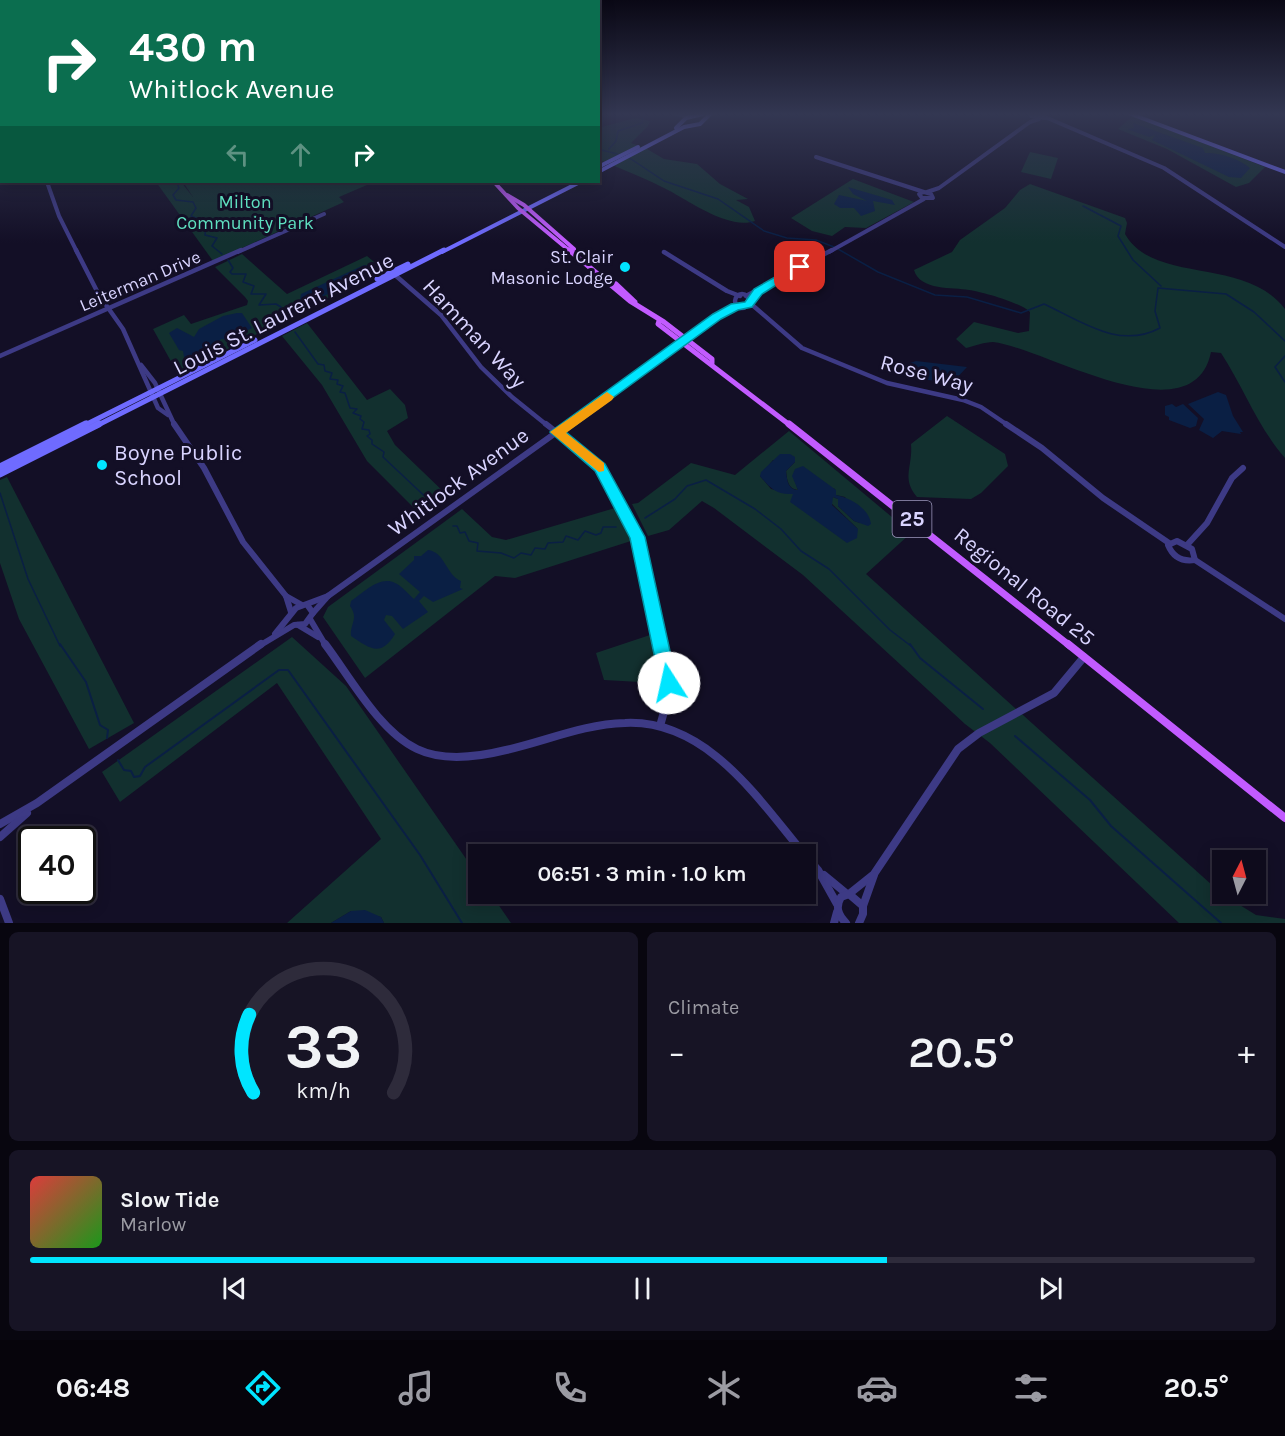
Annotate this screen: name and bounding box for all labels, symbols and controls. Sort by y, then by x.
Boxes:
text: 430 m [129,22,257,72]
icon: right [30,24,108,102]
text: Whitlock Avenue [129,73,334,105]
icon: left [221,138,254,171]
icon: ahead [284,138,317,171]
icon: right [347,138,380,171]
park label: Milton Community Park [176,191,314,234]
pin [774,241,825,292]
street label: Leiterman Drive [76,246,204,316]
place label: St. Clair Masonic Lodge [490,246,613,289]
street label: Louis St. Laurent Avenue [169,247,398,381]
icon: arrive [783,250,816,283]
marker: St. Clair Masonic Lodge [618,260,632,274]
street label: Hamman Way [417,274,531,394]
street label: Rose Way [878,349,976,399]
street label: Whitlock Avenue [383,422,534,542]
place label: Boyne Public School [114,440,242,491]
marker: Boyne Public School [95,458,109,472]
road number: 25 [892,501,932,537]
street label: Regional Road 25 [949,522,1100,652]
position arrow [637,651,701,715]
speed limit sign: 40 [18,826,96,904]
north arrow [1212,850,1266,904]
map controls [1212,850,1266,904]
text: 06:51 · 3 min · 1.0 km [537,861,747,887]
text: Climate [668,996,739,1019]
text: 33 [285,1010,362,1083]
text: 20.5° [908,1026,1015,1078]
text: − [668,1033,685,1071]
text: + [1238,1033,1255,1071]
text: km/h [296,1079,351,1104]
text: Slow Tide [120,1187,220,1213]
text: Marlow [120,1213,186,1236]
icon: previous [218,1272,251,1305]
icon: pause [626,1272,659,1305]
icon: next [1034,1272,1067,1305]
icon: directions [242,1367,284,1409]
icon: music [395,1367,437,1409]
icon: phone [549,1367,591,1409]
icon: climate [703,1367,745,1409]
icon: car [856,1367,898,1409]
icon: filters [1010,1367,1052,1409]
text: 06:48 [56,1372,130,1404]
text: 20.5° [1164,1372,1229,1404]

